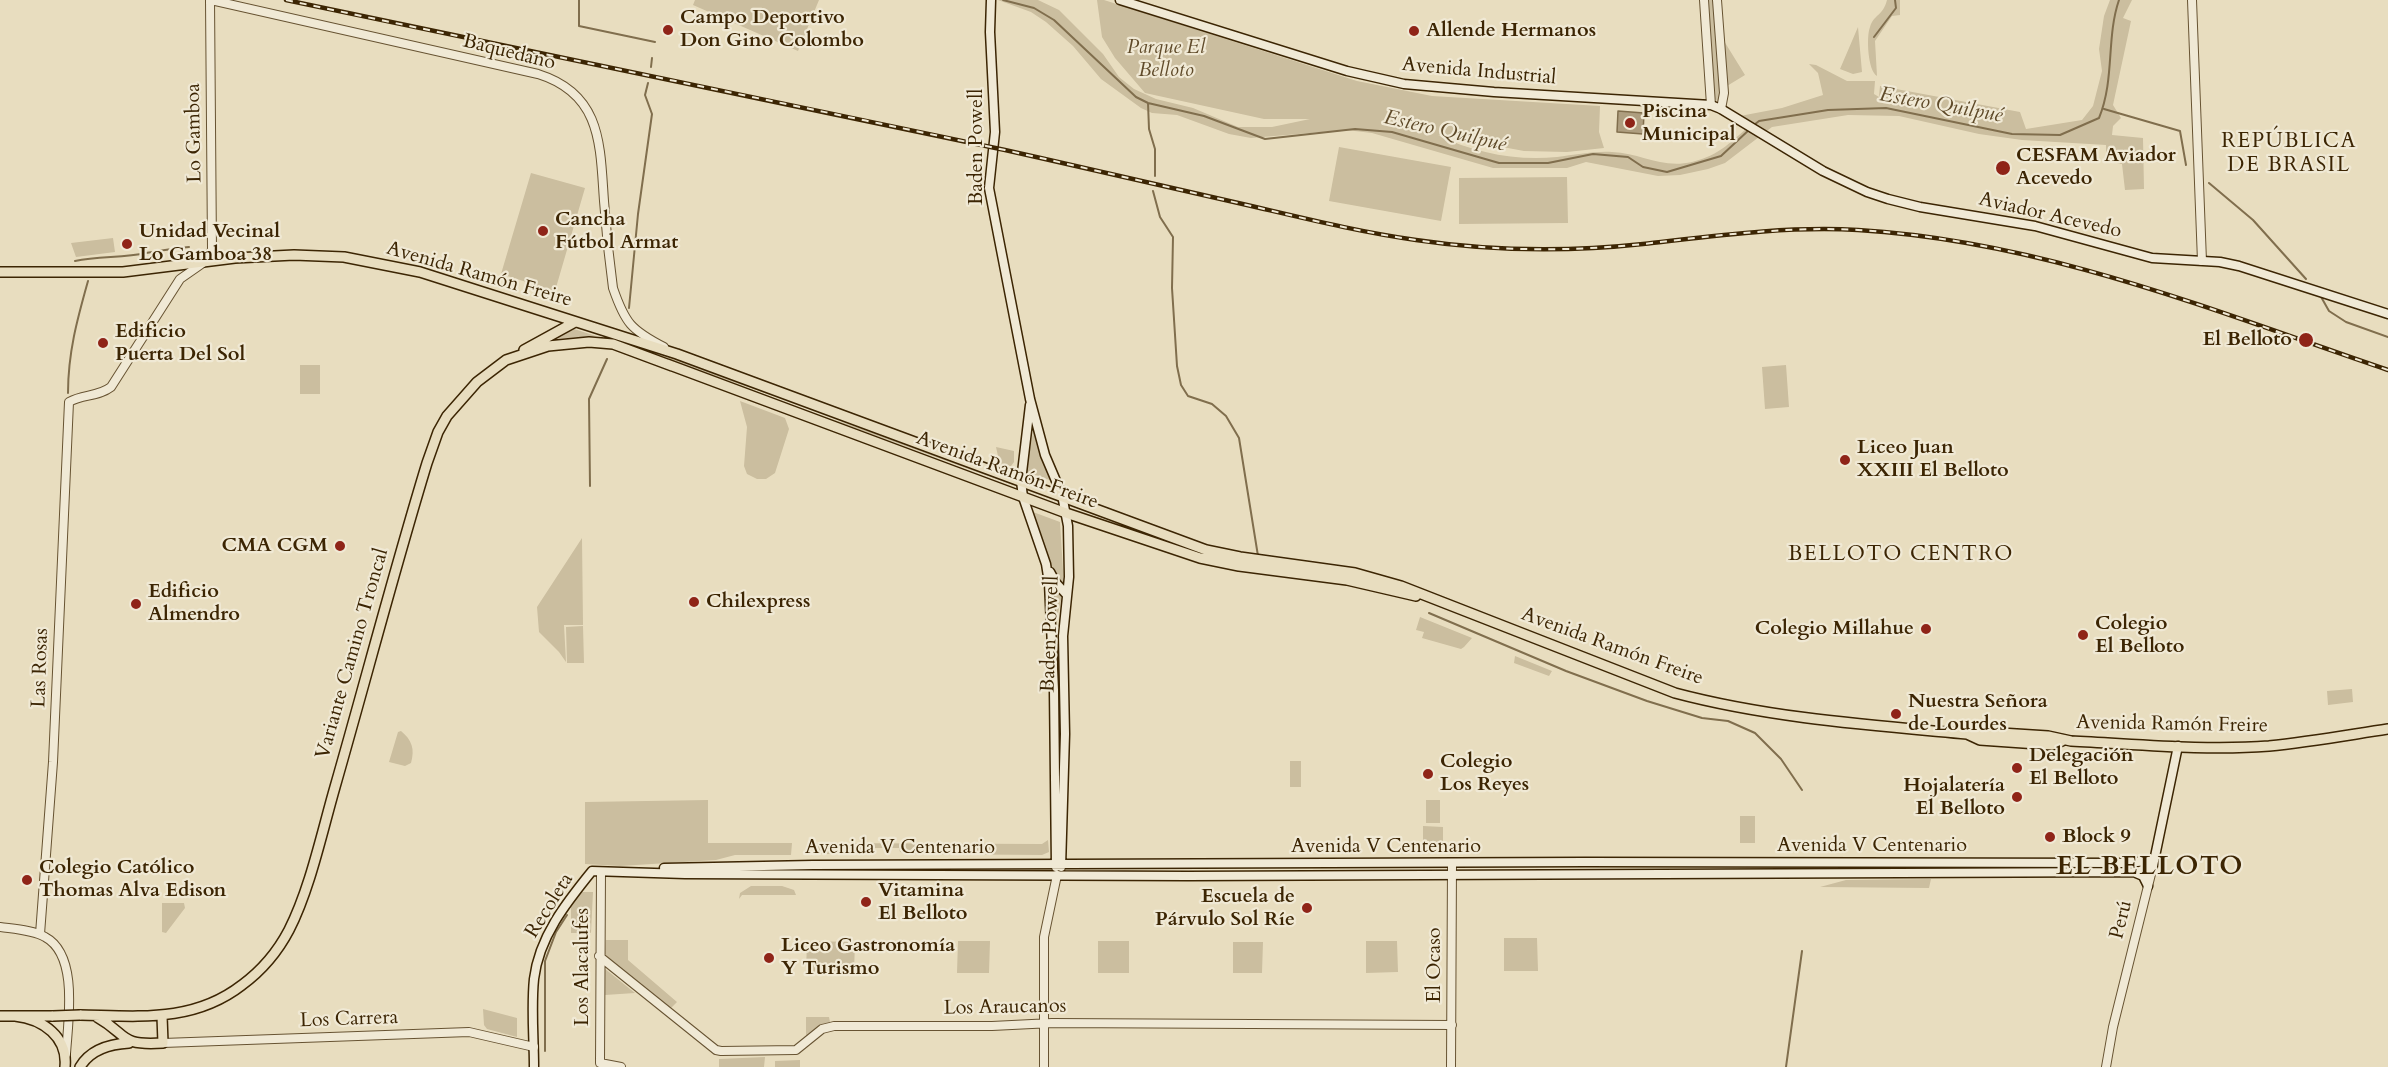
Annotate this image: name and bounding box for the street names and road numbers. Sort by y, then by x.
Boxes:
street label: Baquedano [460,30,558,76]
street label: Avenida Industrial [1401,53,1557,91]
street label: Lo Gamboa [182,83,208,183]
street label: Baden Powell [965,89,989,205]
street label: Aviador Acevedo [1976,188,2124,244]
street label: Avenida Ramón Freire [383,237,575,313]
street label: Avenida Ramón Freire [913,427,1101,515]
street label: Variante Camino Troncal [311,546,395,762]
street label: Baden Powell [1037,575,1065,693]
street label: Avenida Ramón Freire [1518,603,1706,691]
street label: Las Rosas [28,628,54,708]
street label: Avenida Ramón Freire [2076,711,2268,739]
street label: Avenida V Centenario [1777,834,1967,858]
street label: Avenida V Centenario [1291,835,1481,859]
street label: Avenida V Centenario [805,836,995,860]
street label: Recoleta [521,869,579,943]
street label: Perú [2106,898,2138,942]
street label: Los Alacalufes [571,908,595,1026]
street label: El Ocaso [1423,927,1447,1003]
street label: Los Araucanos [943,995,1067,1021]
street label: Los Carrera [299,1006,399,1034]

